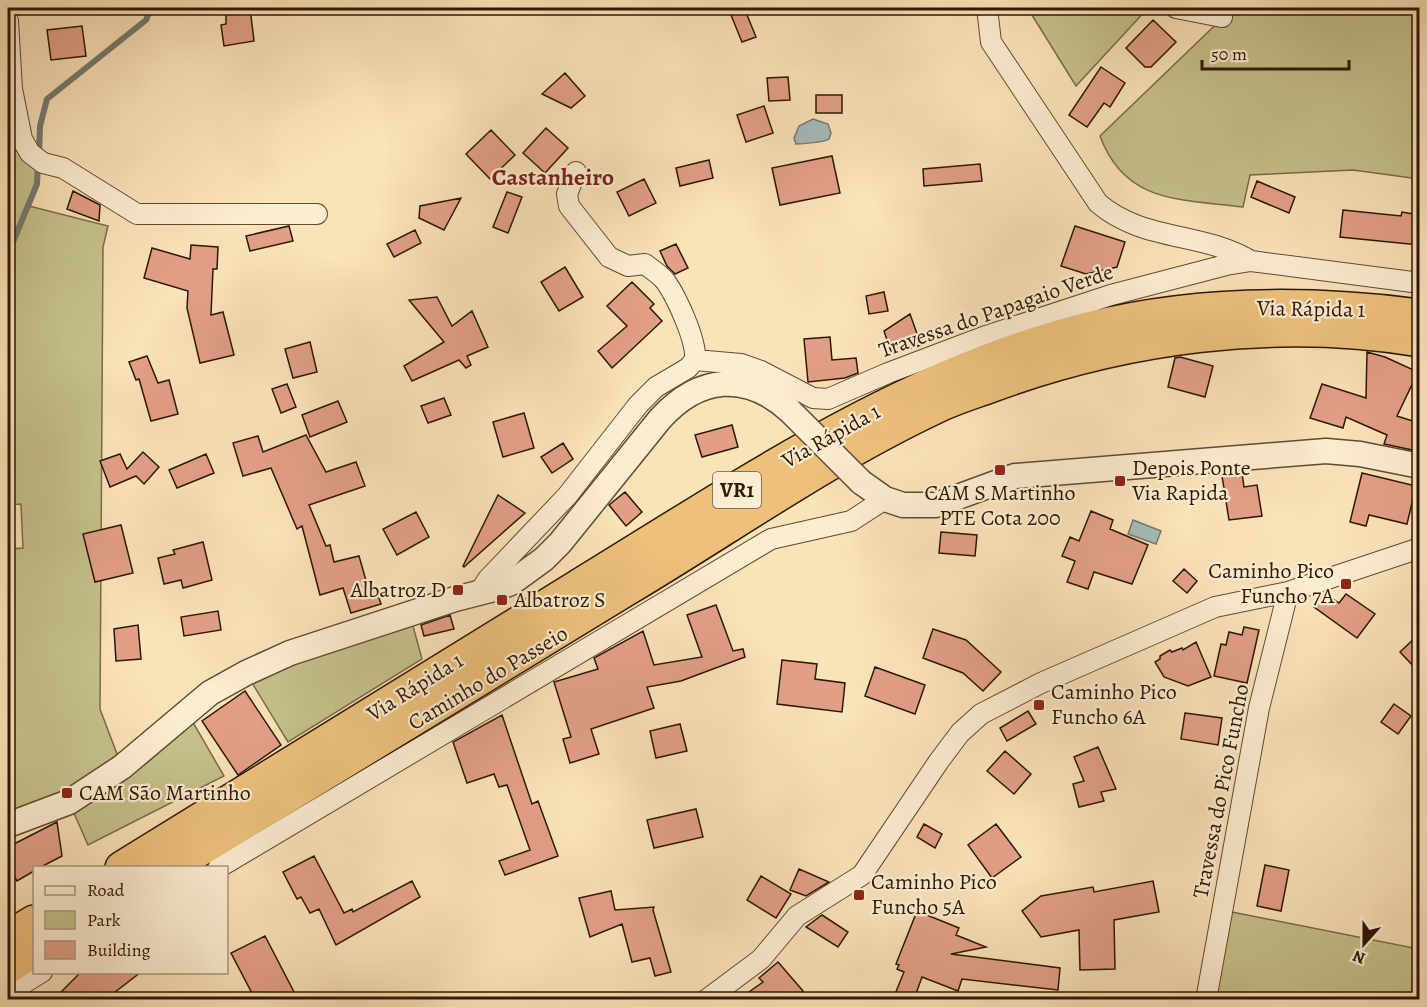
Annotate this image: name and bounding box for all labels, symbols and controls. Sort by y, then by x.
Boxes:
scale bar [1202,33,1349,71]
text: 50 m [1211,42,1247,66]
district label: Castanheiro [492,161,614,193]
street label: Travessa do Papagaio Verde [875,257,1117,365]
street label: Via Rápida 1 [1256,293,1365,325]
street label: Via Rápida 1 [775,397,886,476]
place label: Depois Ponte Via Rapida [1131,453,1251,508]
marker: CAM S Martinho PTE Cota 200 [993,463,1007,477]
road number: VR1 [713,472,761,508]
marker: Depois Ponte Via Rapida [1113,474,1127,488]
place label: CAM S Martinho PTE Cota 200 [925,478,1076,533]
place label: Caminho Pico Funcho 7A [1208,556,1335,611]
place label: Albatroz D [349,575,446,605]
marker: Caminho Pico Funcho 7A [1339,577,1353,591]
marker: Albatroz D [451,583,465,597]
place label: Albatroz S [513,585,606,615]
marker: Albatroz S [495,593,509,607]
street label: Caminho do Passeio [403,618,574,738]
street label: Via Rápida 1 [360,646,469,729]
place label: Caminho Pico Funcho 6A [1051,677,1177,732]
street label: Travessa do Pico Funcho [1185,681,1257,901]
marker: Caminho Pico Funcho 6A [1032,698,1046,712]
place label: CAM São Martinho [79,778,251,808]
marker: CAM São Martinho [60,786,74,800]
legend [33,866,228,974]
place label: Caminho Pico Funcho 5A [871,867,997,922]
text: Road [87,878,125,902]
marker: Caminho Pico Funcho 5A [852,888,866,902]
text: Park [87,908,121,932]
north arrow [1334,914,1394,974]
text: Building [87,938,151,962]
text: N [1349,945,1368,969]

